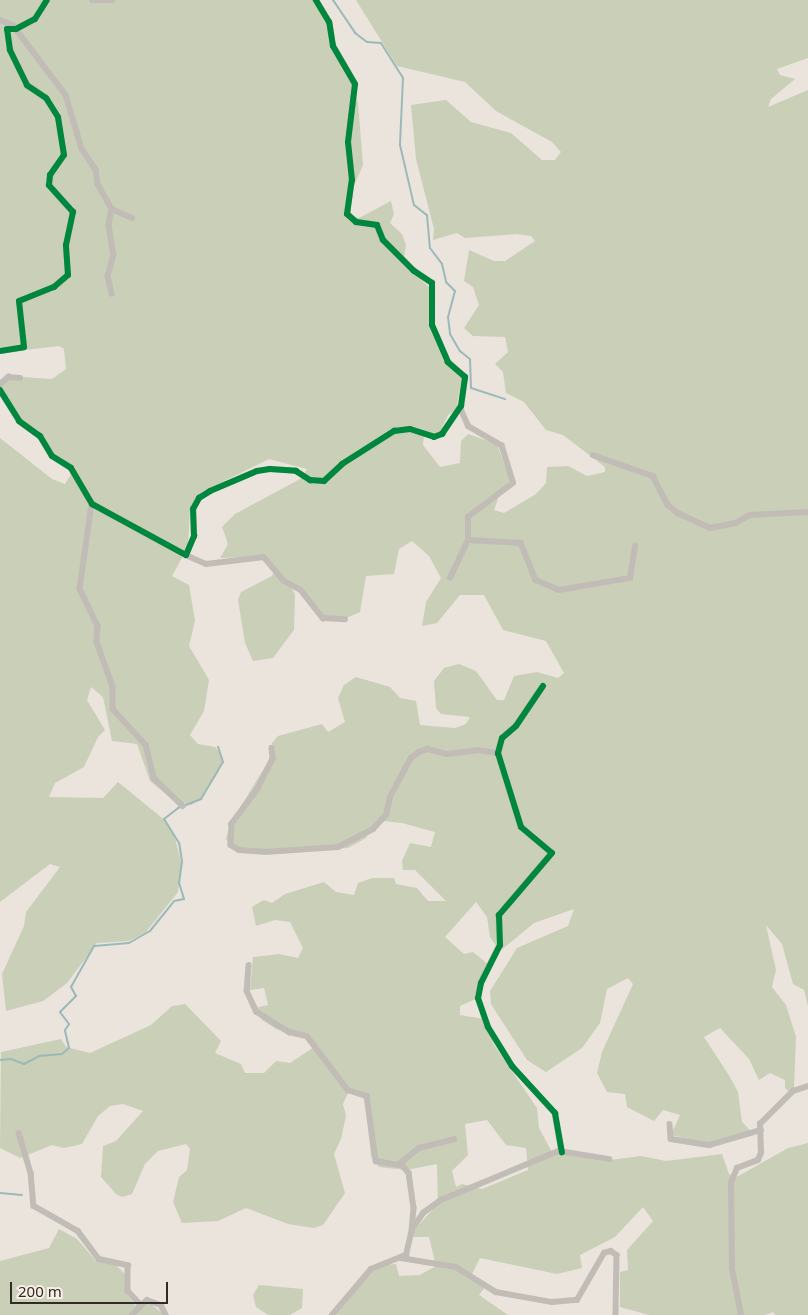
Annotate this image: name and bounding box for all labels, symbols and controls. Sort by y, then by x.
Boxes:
scale bar [12,1272,170,1304]
text: 200 m [18,1281,62,1301]

